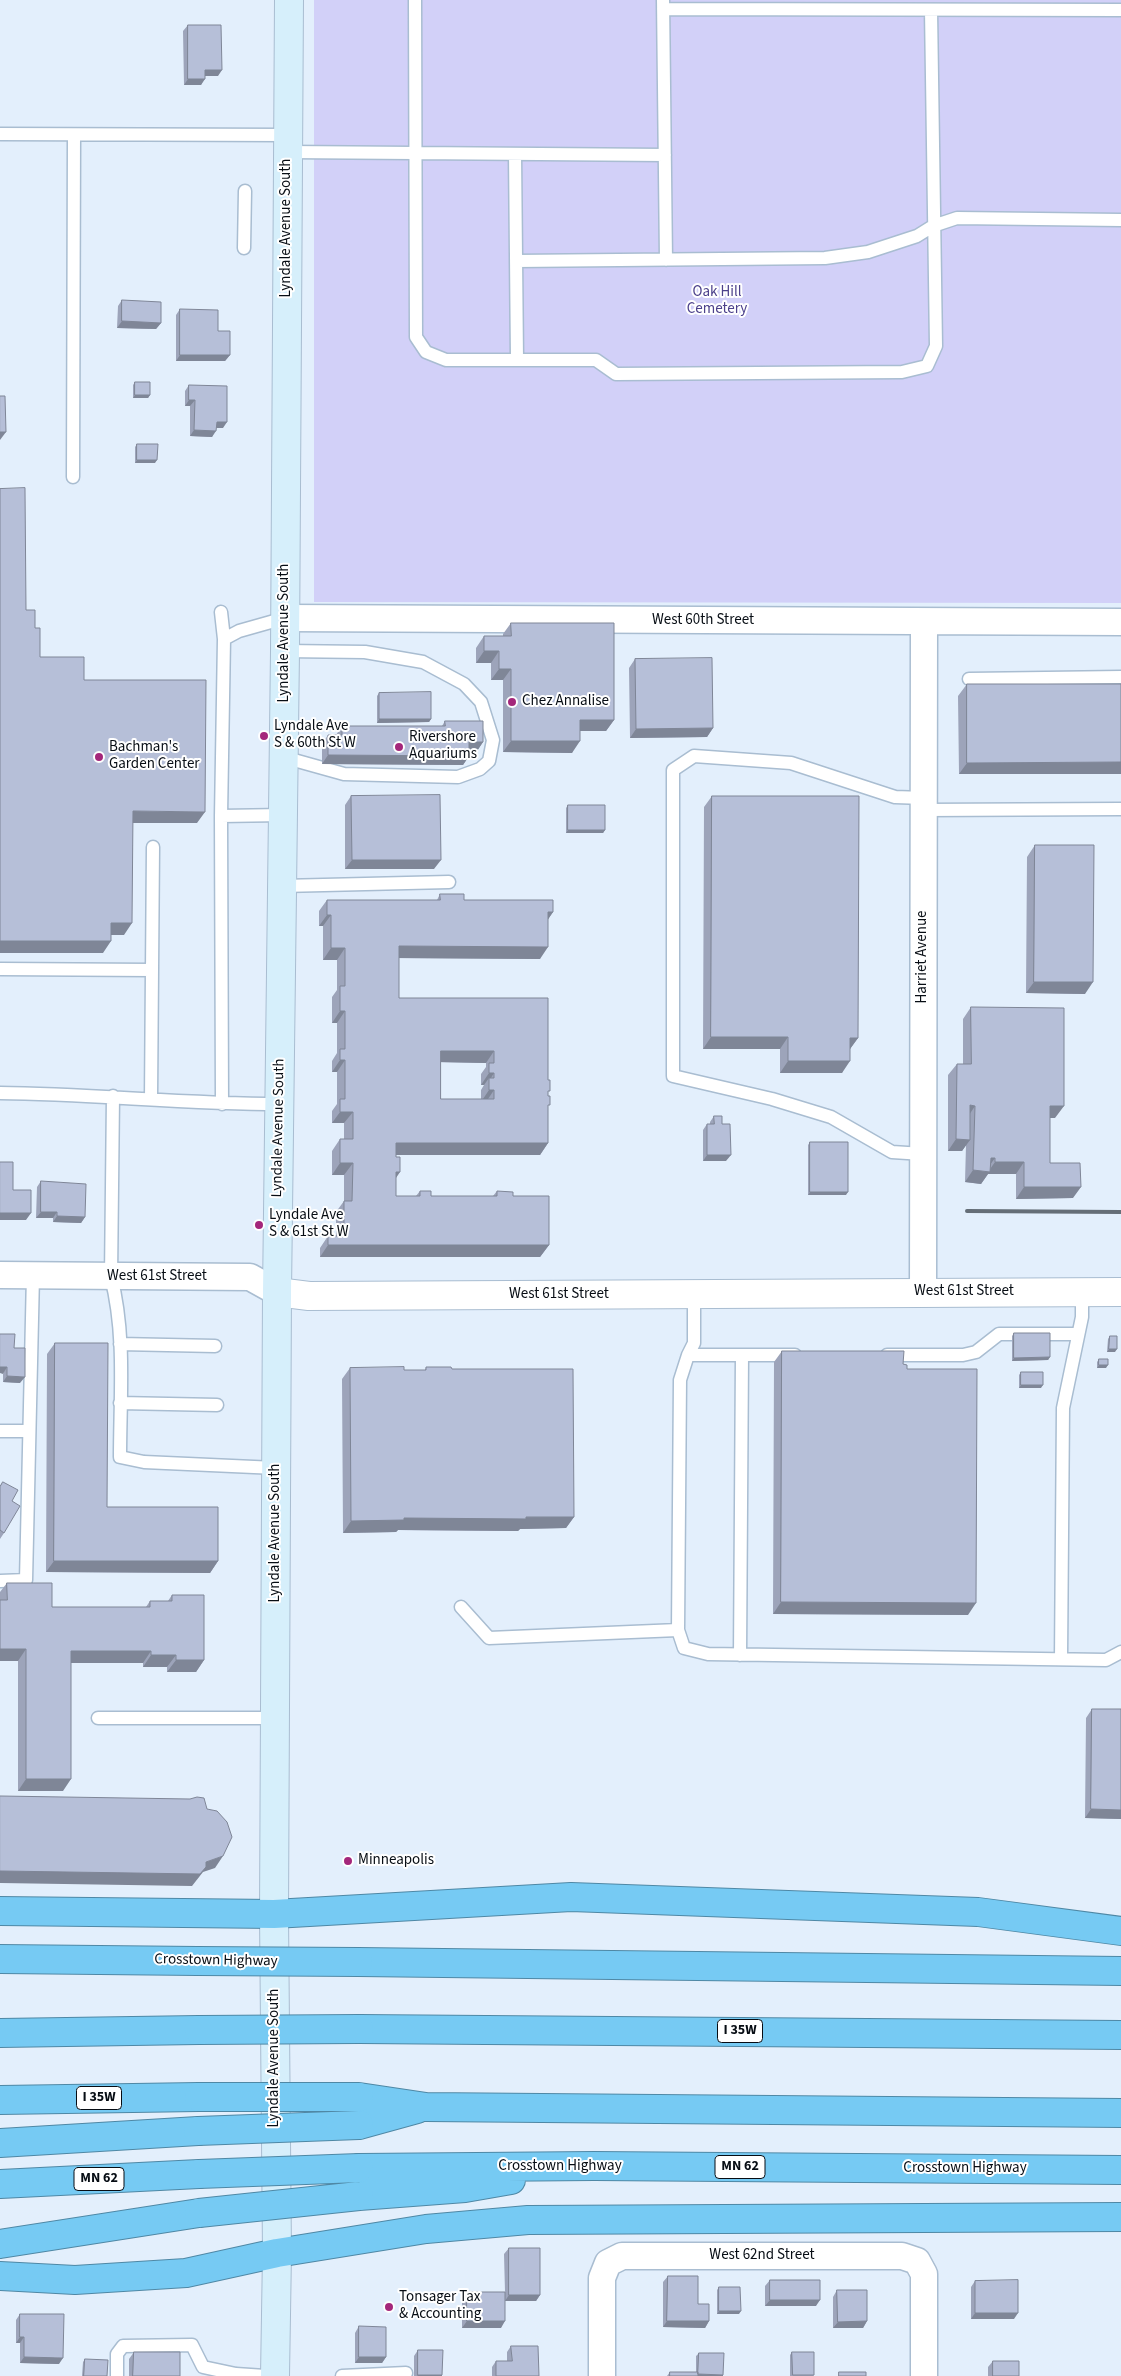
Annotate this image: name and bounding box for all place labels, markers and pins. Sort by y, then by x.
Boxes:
place label: Chez Annalise [522,693,609,711]
marker: Chez Annalise [506,696,518,708]
place label: Lyndale Ave S & 60th St W [274,718,356,753]
place label: Rivershore Aquariums [409,729,477,764]
marker: Lyndale Ave S & 60th St W [258,730,270,742]
place label: Bachman's Garden Center [109,739,200,774]
marker: Rivershore Aquariums [393,741,405,753]
marker: Bachman's Garden Center [93,751,105,763]
place label: Lyndale Ave S & 61st St W [269,1207,349,1242]
marker: Lyndale Ave S & 61st St W [253,1219,265,1231]
place label: Minneapolis [358,1852,434,1870]
marker: Minneapolis [342,1855,354,1867]
place label: Tonsager Tax & Accounting [399,2289,481,2324]
marker: Tonsager Tax & Accounting [383,2301,395,2313]

